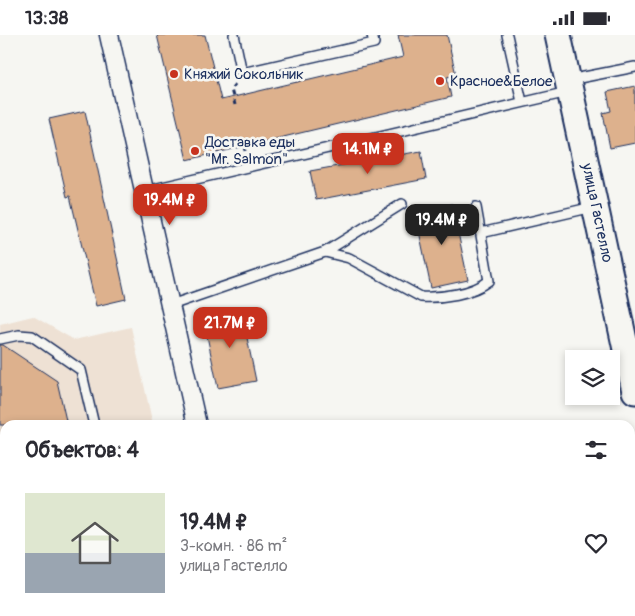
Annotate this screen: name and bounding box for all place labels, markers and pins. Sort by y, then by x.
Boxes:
place label: Княжий Сокольник [184,65,304,84]
marker: Княжий Сокольник [168,68,180,80]
place label: Красное&Белое [450,72,553,91]
marker: Красное&Белое [434,75,446,87]
place label: Доставка еды "Mr. Salmon" [204,133,295,169]
pin: 14.1M ₽ [322,133,414,175]
marker: Доставка еды "Mr. Salmon" [189,145,201,157]
pin: 19.4M ₽ [124,183,216,226]
pin: 19.4M ₽ [396,203,488,246]
pin: 21.7M ₽ [184,307,276,349]

